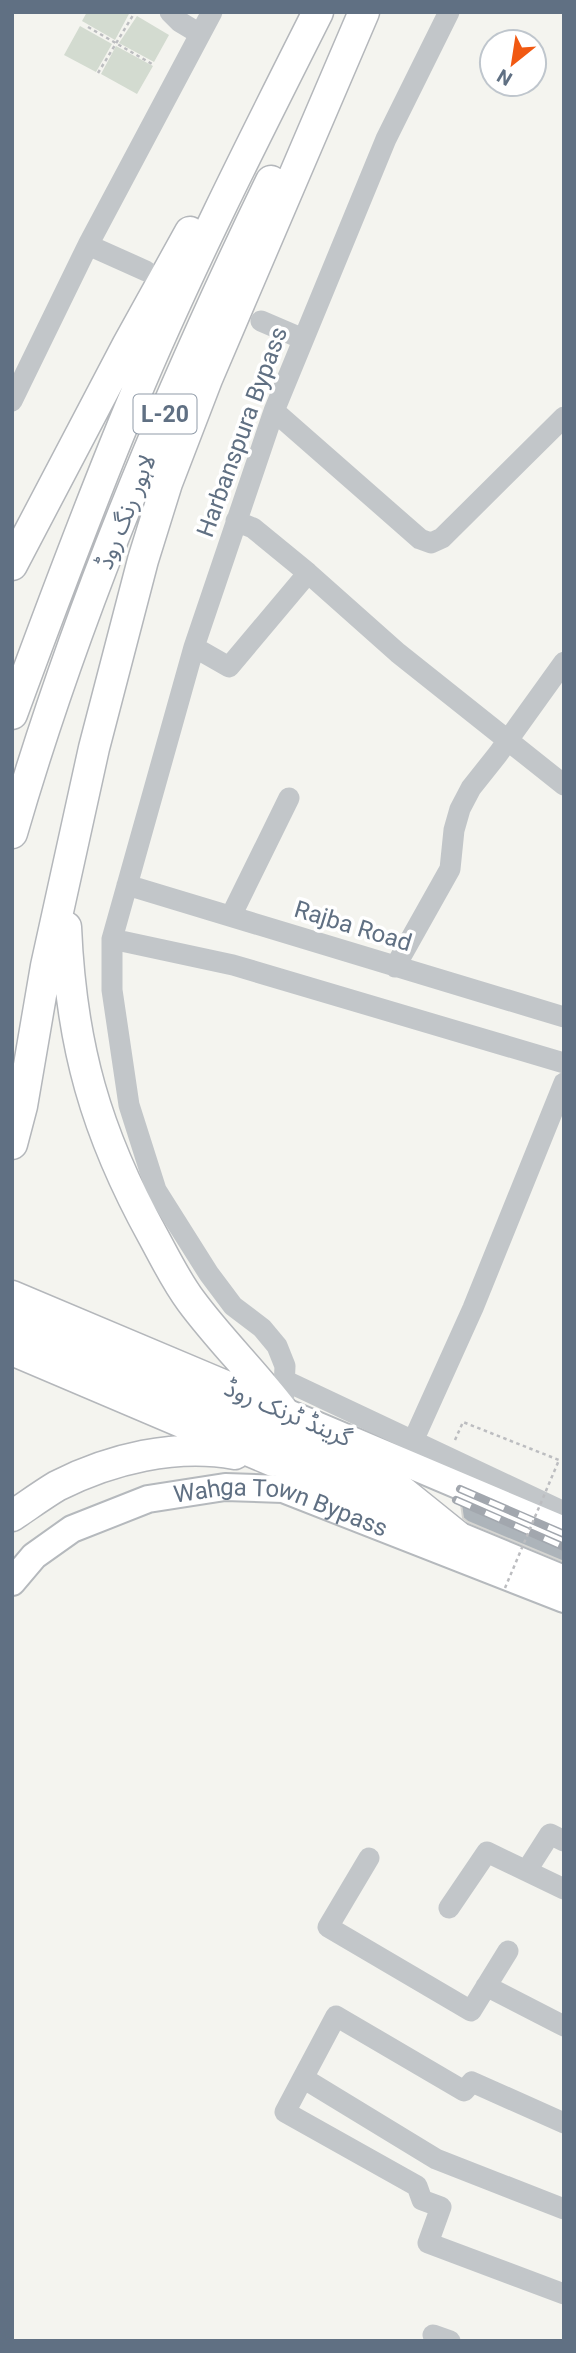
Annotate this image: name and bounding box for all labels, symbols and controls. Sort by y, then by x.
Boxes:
north arrow [478,28,548,98]
text: N [493,64,516,91]
street label: Harbanspura Bypass [191,323,293,541]
road number: L-20 [134,394,196,434]
street label: لاہور رنگ روڈ [90,450,162,574]
street label: Rajba Road [291,895,415,957]
street label: گرینڈ ٹرنک روڈ [220,1374,357,1453]
street label: Wahga Town Bypass [172,1473,392,1543]

